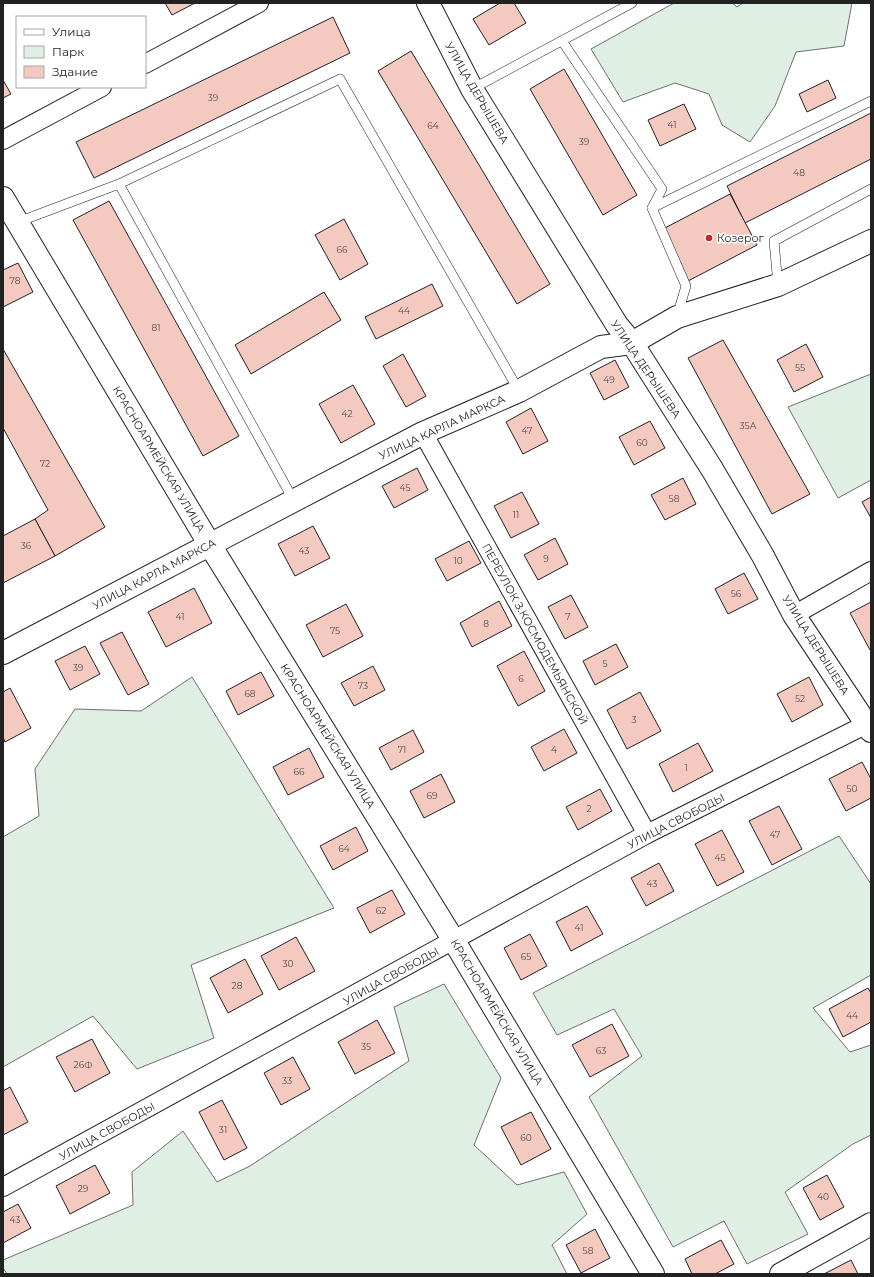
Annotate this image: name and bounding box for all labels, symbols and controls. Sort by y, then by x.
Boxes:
legend [16,16,146,88]
text: Улица [52,24,91,39]
street label: УЛИЦА ДЕРЫШЕВА [442,40,512,147]
text: Парк [52,44,84,59]
text: Здание [52,64,98,79]
house number: 39 [208,92,219,103]
house number: 41 [668,119,676,130]
house number: 64 [427,120,439,131]
house number: 39 [579,136,590,147]
house number: 48 [793,167,805,178]
place label: Козерог [717,231,765,245]
marker: Козерог [704,233,714,243]
house number: 66 [337,244,348,255]
house number: 78 [10,275,21,286]
house number: 44 [398,305,410,316]
street label: УЛИЦА ДЕРЫШЕВА [608,317,684,421]
house number: 81 [152,322,161,333]
house number: 55 [795,362,805,373]
house number: 49 [603,374,615,385]
street label: КРАСНОАРМЕЙСКАЯ УЛИЦА [110,383,209,535]
street label: УЛИЦА КАРЛА МАРКСА [377,391,508,462]
house number: 42 [341,408,353,419]
house number: 35А [740,420,757,431]
house number: 47 [522,425,532,436]
house number: 60 [636,437,648,448]
house number: 72 [40,458,50,469]
house number: 45 [399,482,411,493]
house number: 58 [669,493,680,504]
house number: 11 [513,509,519,520]
street label: УЛИЦА КАРЛА МАРКСА [90,535,219,612]
house number: 36 [21,540,32,551]
street label: ПЕРЕУЛОК З.КОСМОДЕМЬЯНСКОЙ [479,541,591,727]
house number: 43 [299,545,309,556]
house number: 9 [543,553,549,564]
house number: 10 [453,555,463,566]
house number: 56 [731,588,742,599]
street label: УЛИЦА ДЕРЫШЕВА [780,592,853,698]
house number: 41 [176,611,184,622]
house number: 7 [565,611,571,622]
house number: 8 [483,618,489,629]
house number: 75 [330,625,340,636]
house number: 5 [602,658,608,669]
street label: КРАСНОАРМЕЙСКАЯ УЛИЦА [278,661,379,812]
house number: 39 [73,662,84,673]
house number: 6 [518,673,524,684]
house number: 73 [358,680,368,691]
house number: 68 [244,688,256,699]
house number: 52 [795,693,805,704]
house number: 3 [631,714,637,725]
house number: 71 [398,744,406,755]
house number: 4 [551,744,557,755]
house number: 1 [684,762,688,773]
house number: 66 [294,766,305,777]
house number: 50 [846,783,858,794]
house number: 69 [427,790,438,801]
street label: УЛИЦА СВОБОДЫ [625,790,727,852]
house number: 2 [586,803,592,814]
house number: 47 [770,829,780,840]
house number: 64 [338,843,350,854]
house number: 45 [714,852,726,863]
house number: 43 [647,878,657,889]
house number: 62 [376,905,386,916]
house number: 41 [575,922,583,933]
street label: КРАСНОАРМЕЙСКАЯ УЛИЦА [448,936,547,1088]
street label: УЛИЦА СВОБОДЫ [341,944,441,1008]
house number: 65 [521,951,531,962]
house number: 30 [282,958,294,969]
house number: 28 [232,980,243,991]
house number: 44 [846,1010,858,1021]
house number: 35 [361,1041,371,1052]
house number: 63 [596,1045,606,1056]
house number: 26Ф [74,1059,92,1070]
house number: 33 [282,1075,292,1086]
street label: УЛИЦА СВОБОДЫ [57,1099,157,1163]
house number: 31 [219,1124,227,1135]
house number: 60 [520,1132,532,1143]
house number: 29 [78,1183,89,1194]
house number: 40 [817,1191,829,1202]
house number: 43 [10,1214,20,1225]
house number: 58 [583,1245,594,1256]

